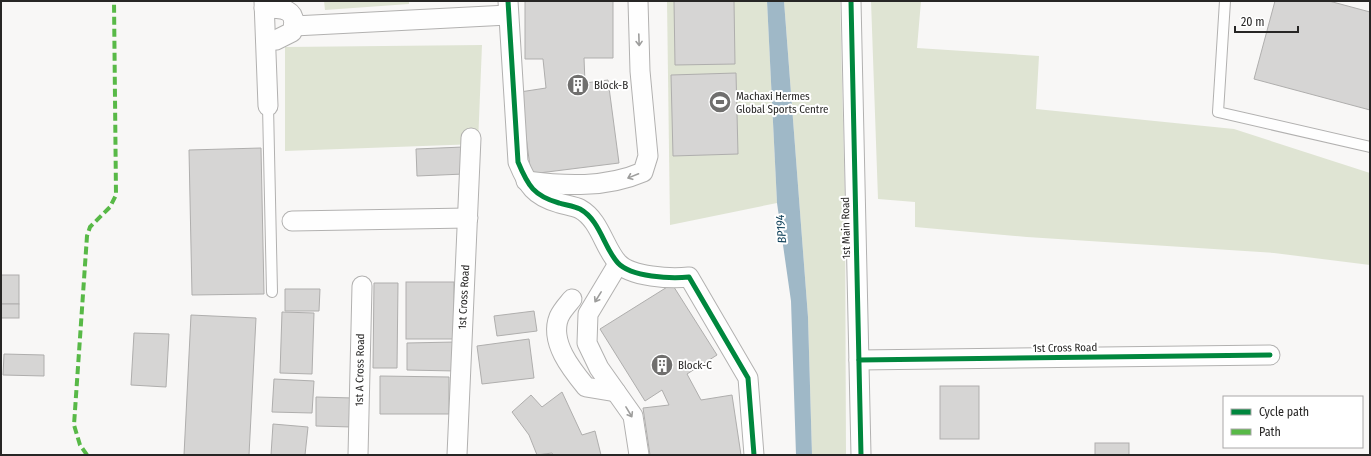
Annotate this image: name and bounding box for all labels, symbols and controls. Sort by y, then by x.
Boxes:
scale bar [1235,8,1298,34]
text: 20 m [1241,15,1265,29]
one-way arrow [636,33,643,46]
building icon: Block-B [565,72,591,98]
place label: Block-B [594,79,628,92]
sports icon: Machaxi Hermes Global Sports Centre [707,89,733,115]
place label: Machaxi Hermes Global Sports Centre [736,90,828,116]
one-way arrow [628,173,640,181]
street label: 1st Main Road [839,197,853,259]
water label: BP194 [773,214,789,244]
street label: 1st Cross Road [456,264,472,330]
one-way arrow [594,291,602,302]
street label: 1st A Cross Road [353,333,367,407]
street label: 1st Cross Road [1033,341,1097,355]
building icon: Block-C [649,352,675,378]
place label: Block-C [678,359,712,372]
legend [1223,396,1363,448]
text: Cycle path [1259,405,1309,419]
one-way arrow [626,406,634,418]
text: Path [1259,425,1281,439]

